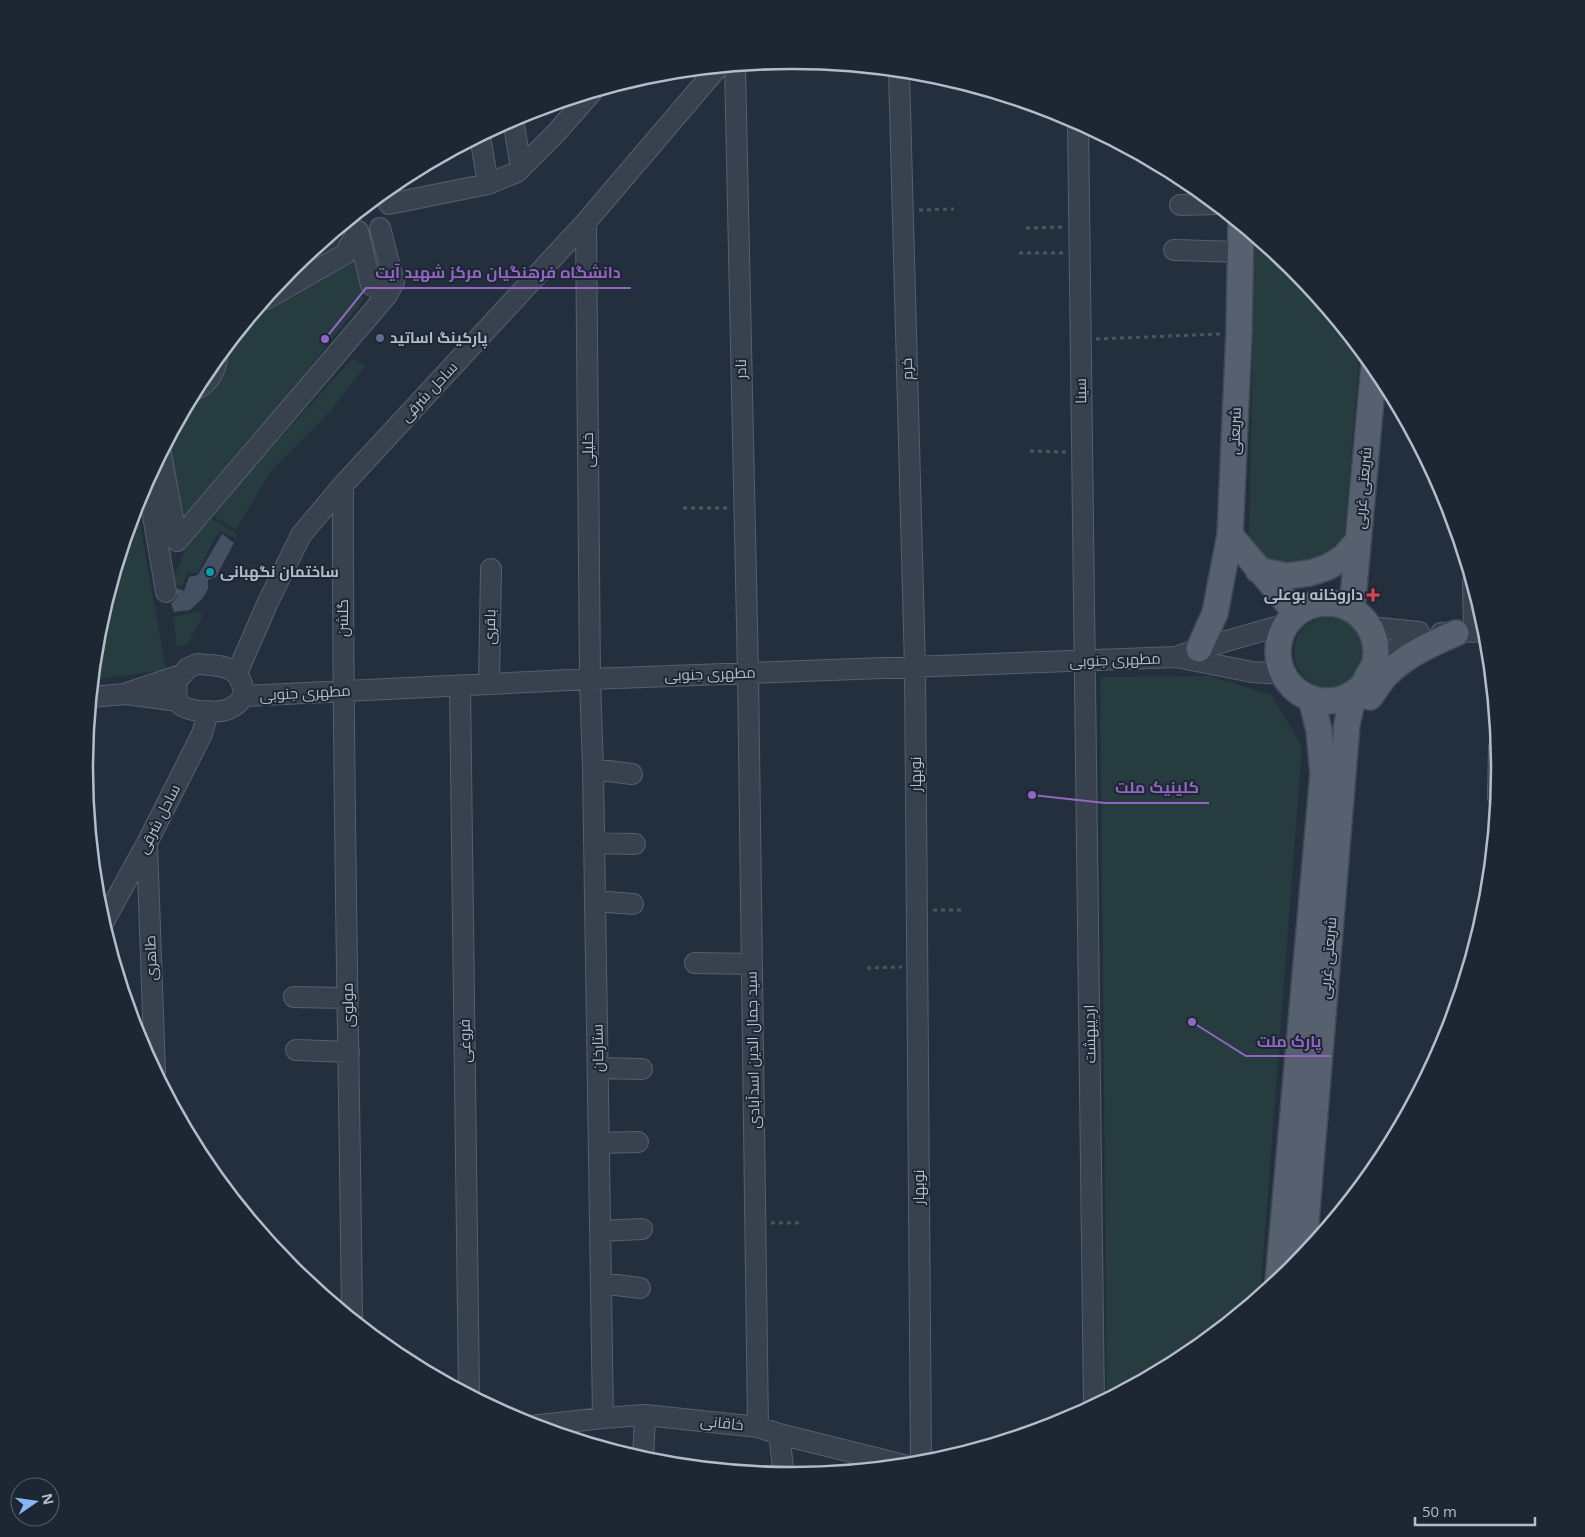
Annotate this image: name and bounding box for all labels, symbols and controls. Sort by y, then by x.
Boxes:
callout: دانشگاه فرهنگیان مرکز شهید آیت [366,257,631,288]
text: دانشگاه فرهنگیان مرکز شهید آیت [375,261,621,283]
place label: پارکینگ اساتید [390,327,488,349]
marker: پارکینگ اساتید [374,332,386,344]
street label: ساحل شرقی [395,357,462,426]
street label: خرم [896,358,917,380]
street label: نادر [730,359,750,380]
street label: سینا [1070,378,1090,404]
street label: شریعتی [1223,407,1246,455]
street label: خلیلی [577,432,598,468]
street label: شریعتی غربی [1348,446,1377,530]
place label: ساختمان نگهبانی [220,561,339,581]
marker: ساختمان نگهبانی [204,566,216,578]
place label: داروخانه بوعلی [1264,584,1363,604]
marker: داروخانه بوعلی [1367,589,1379,601]
street label: گلشن [332,599,353,637]
street label: باقری [479,609,500,645]
street label: مطهری جنوبی [1069,647,1161,672]
street label: مطهری جنوبی [664,661,756,686]
street label: مطهری جنوبی [259,680,351,705]
street label: نوبهار [905,757,926,792]
callout: کلینیک ملت [1105,772,1209,803]
text: کلینیک ملت [1115,776,1199,798]
street label: ساحل شرقی [132,780,185,857]
street label: شریعتی غربی [1313,916,1342,1000]
street label: طاهری [139,935,162,981]
street label: سید جمال الدین اسدآبادی [741,971,764,1129]
street label: مولوی [337,983,358,1027]
street label: اردیبهشت [1078,1004,1101,1064]
street label: فروغی [454,1019,475,1063]
street label: ستارخان [587,1024,608,1072]
callout: پارک ملت [1246,1025,1331,1056]
text: پارک ملت [1257,1030,1322,1053]
street label: نوبهار [908,1170,929,1205]
street label: خاقانی [699,1410,745,1435]
north arrow [10,1477,60,1527]
text: N [38,1491,59,1507]
scale bar [1415,1494,1535,1526]
text: 50 m [1422,1501,1457,1521]

